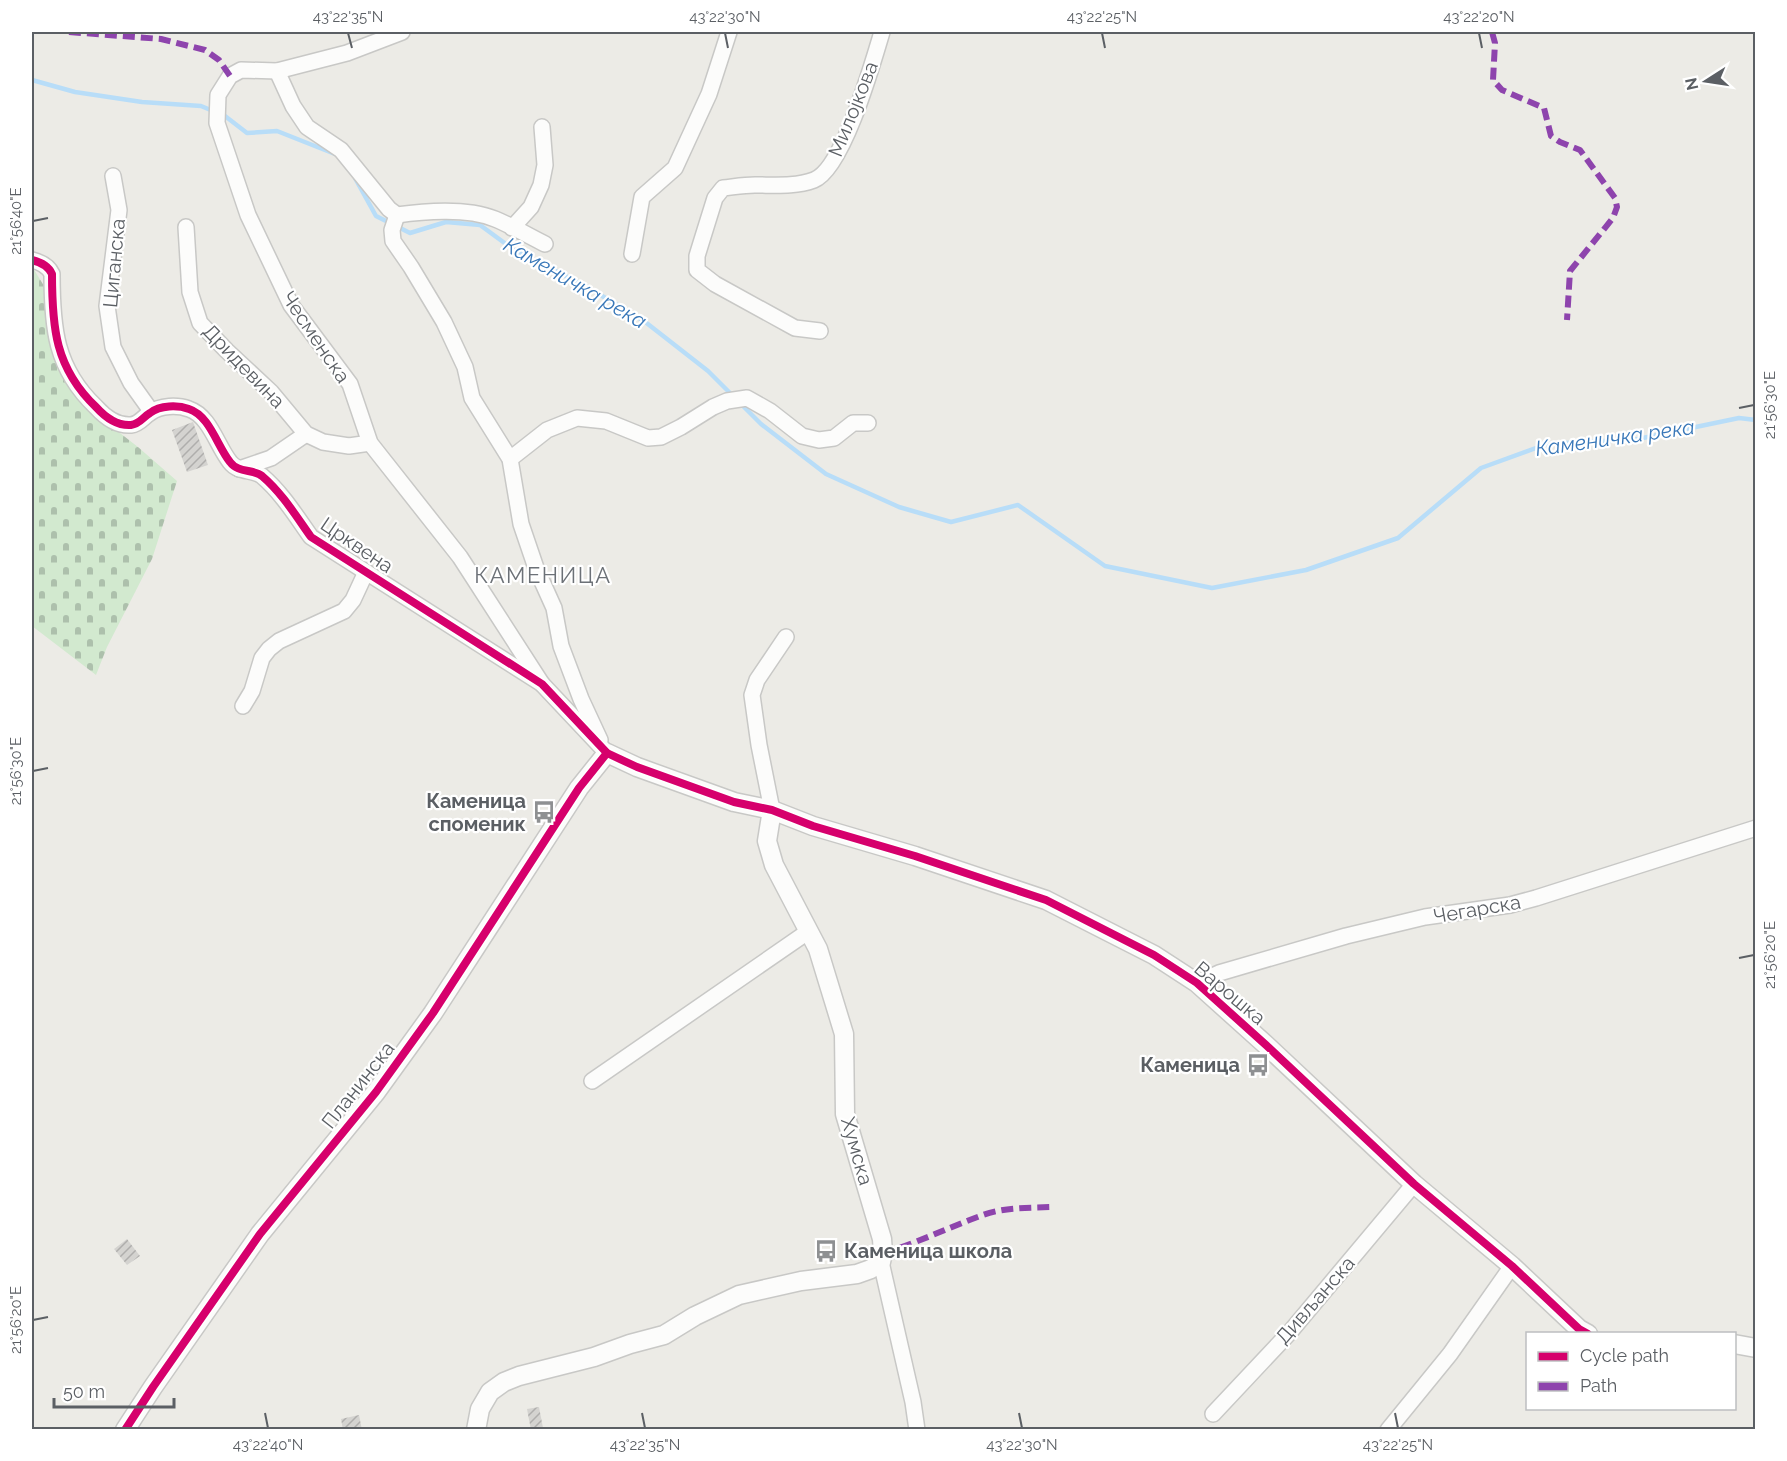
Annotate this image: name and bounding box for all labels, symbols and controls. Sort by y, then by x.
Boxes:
text: 43°22'35"N [313,8,383,26]
text: 43°22'30"N [689,8,761,26]
text: 43°22'25"N [1067,8,1137,26]
text: 43°22'20"N [1443,8,1515,26]
north arrow [1676,51,1736,111]
street label: Милојкова [823,58,883,160]
text: N [1681,76,1702,92]
text: 21°56'40"E [7,187,25,255]
street label: Циганска [98,217,130,309]
water label: Каменичка река [499,232,651,334]
street label: Чесменска [277,287,355,387]
street label: Дридевина [198,319,290,413]
text: 21°56'30"E [1761,371,1779,439]
water label: Каменичка река [1534,414,1696,461]
street label: Црквена [316,512,398,578]
district label: КАМЕНИЦА [474,562,612,588]
text: 21°56'30"E [7,737,25,805]
place label: Каменица споменик [426,789,526,836]
bus stop icon: Каменица споменик [531,799,557,825]
street label: Чегарска [1431,890,1523,928]
text: 21°56'20"E [1761,921,1779,989]
street label: Варошка [1189,956,1271,1030]
street label: Планинска [317,1037,399,1133]
bus stop icon: Каменица [1245,1052,1271,1078]
place label: Каменица [1140,1053,1240,1077]
street label: Хумска [836,1114,878,1188]
bus stop icon: Каменица школа [813,1238,839,1264]
place label: Каменица школа [844,1239,1012,1263]
street label: Дивљанска [1270,1251,1360,1349]
text: 21°56'20"E [7,1286,25,1354]
legend [1526,1332,1736,1410]
text: Cycle path [1580,1345,1669,1366]
scale bar [54,1371,174,1409]
text: Path [1580,1375,1617,1396]
text: 50 m [63,1381,105,1402]
text: 43°22'40"N [233,1436,303,1454]
text: 43°22'35"N [610,1436,680,1454]
text: 43°22'30"N [986,1436,1058,1454]
text: 43°22'25"N [1363,1436,1433,1454]

